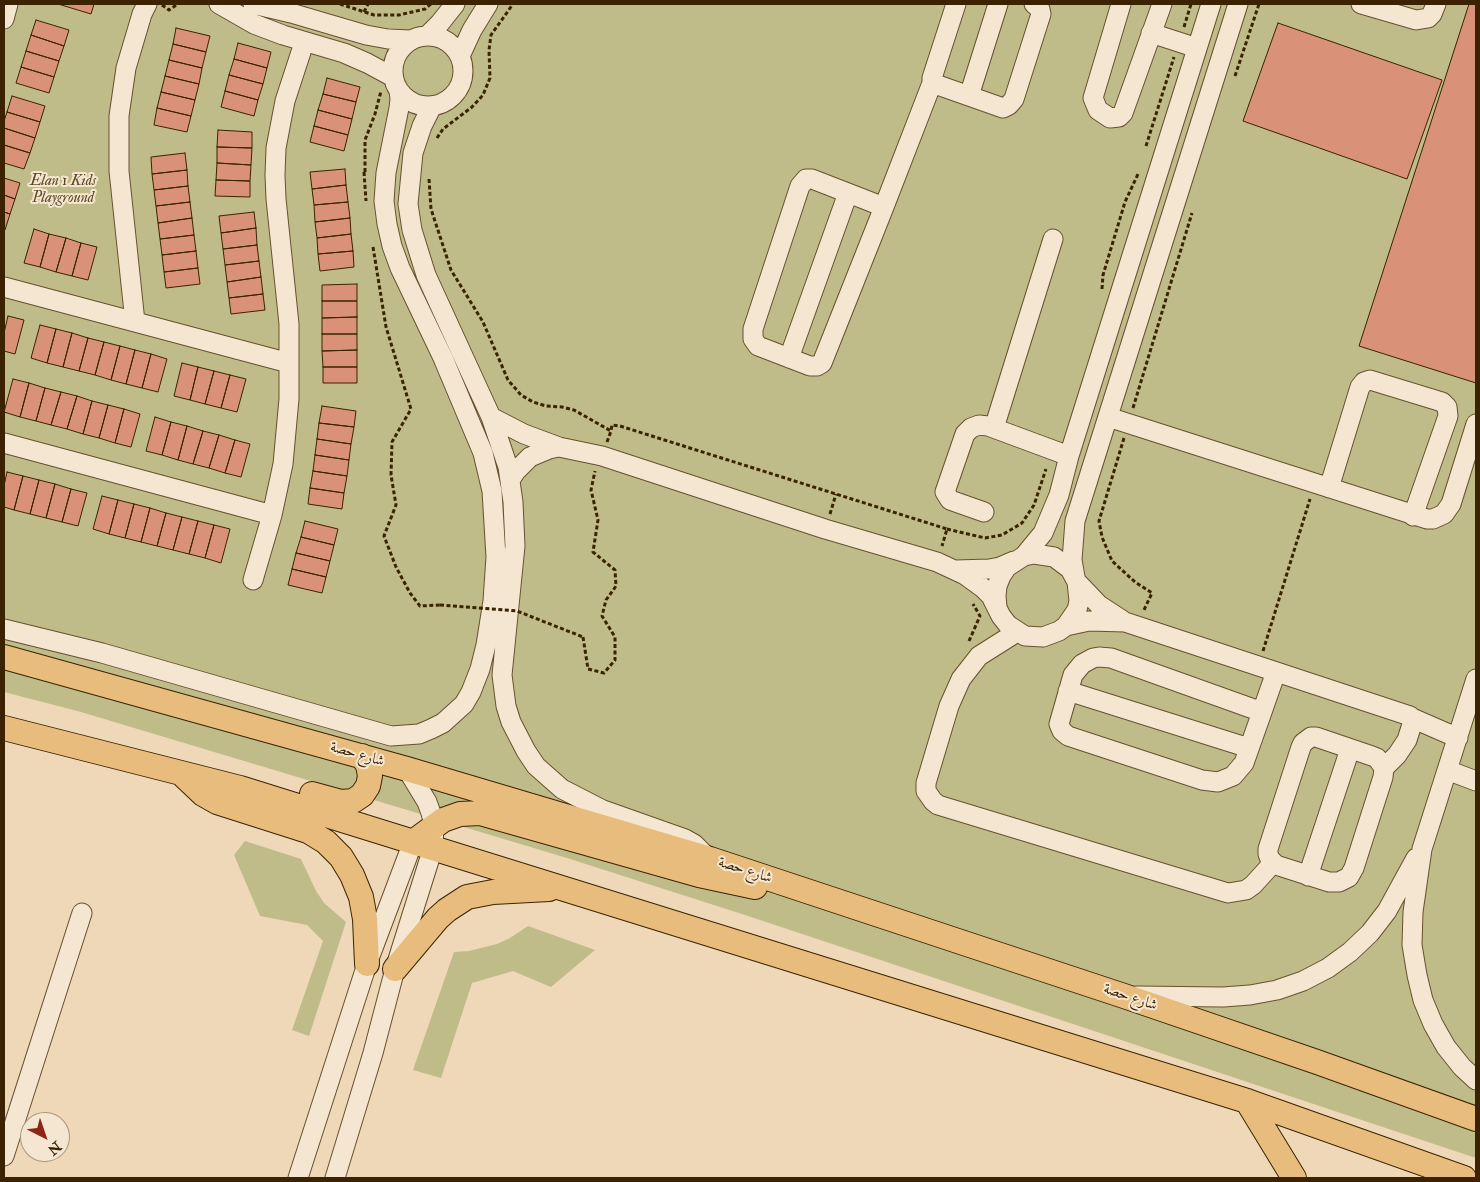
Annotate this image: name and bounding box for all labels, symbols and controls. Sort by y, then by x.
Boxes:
park label: Elan 1 Kids Playground [30,173,96,208]
street label: شارع حصة [328,739,386,771]
street label: شارع حصة [716,854,774,888]
street label: شارع حصة [1101,980,1159,1016]
north arrow [20,1112,70,1162]
text: N [44,1137,65,1158]

